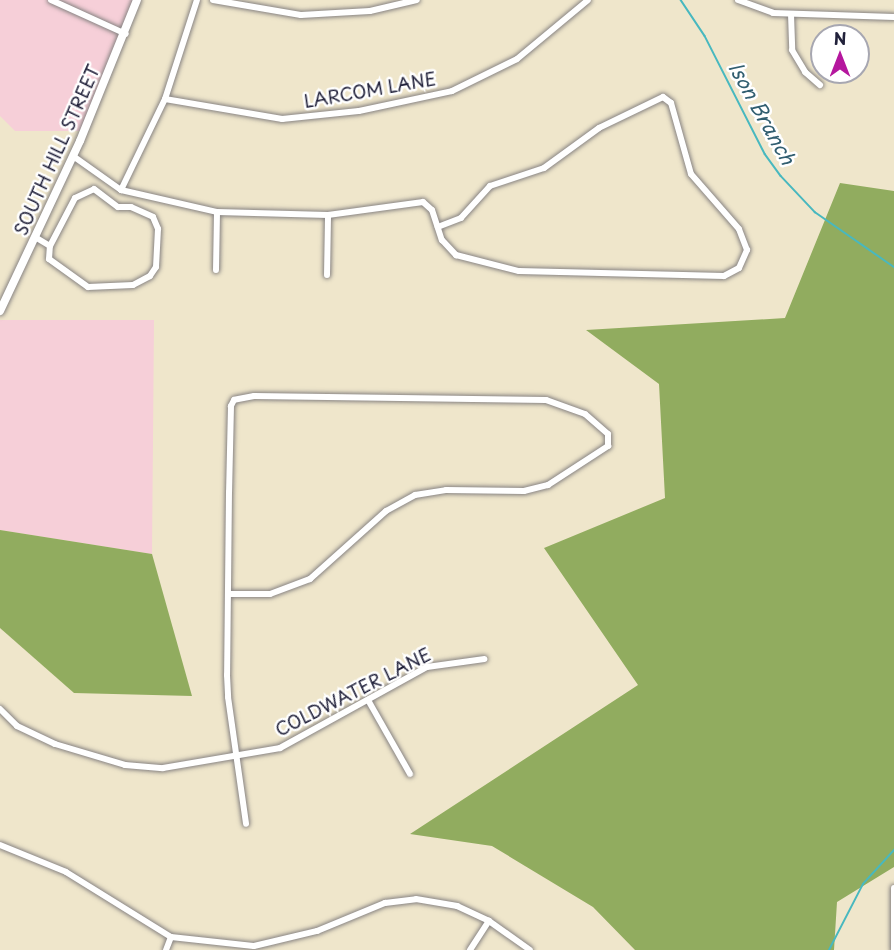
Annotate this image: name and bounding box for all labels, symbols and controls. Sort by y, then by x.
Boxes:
north arrow [810,24,870,84]
text: N [834,26,846,50]
water label: Ison Branch [724,58,800,168]
street label: SOUTH HILL STREET [9,60,105,240]
street label: LARCOM LANE [302,68,438,112]
street label: COLDWATER LANE [271,643,435,741]

